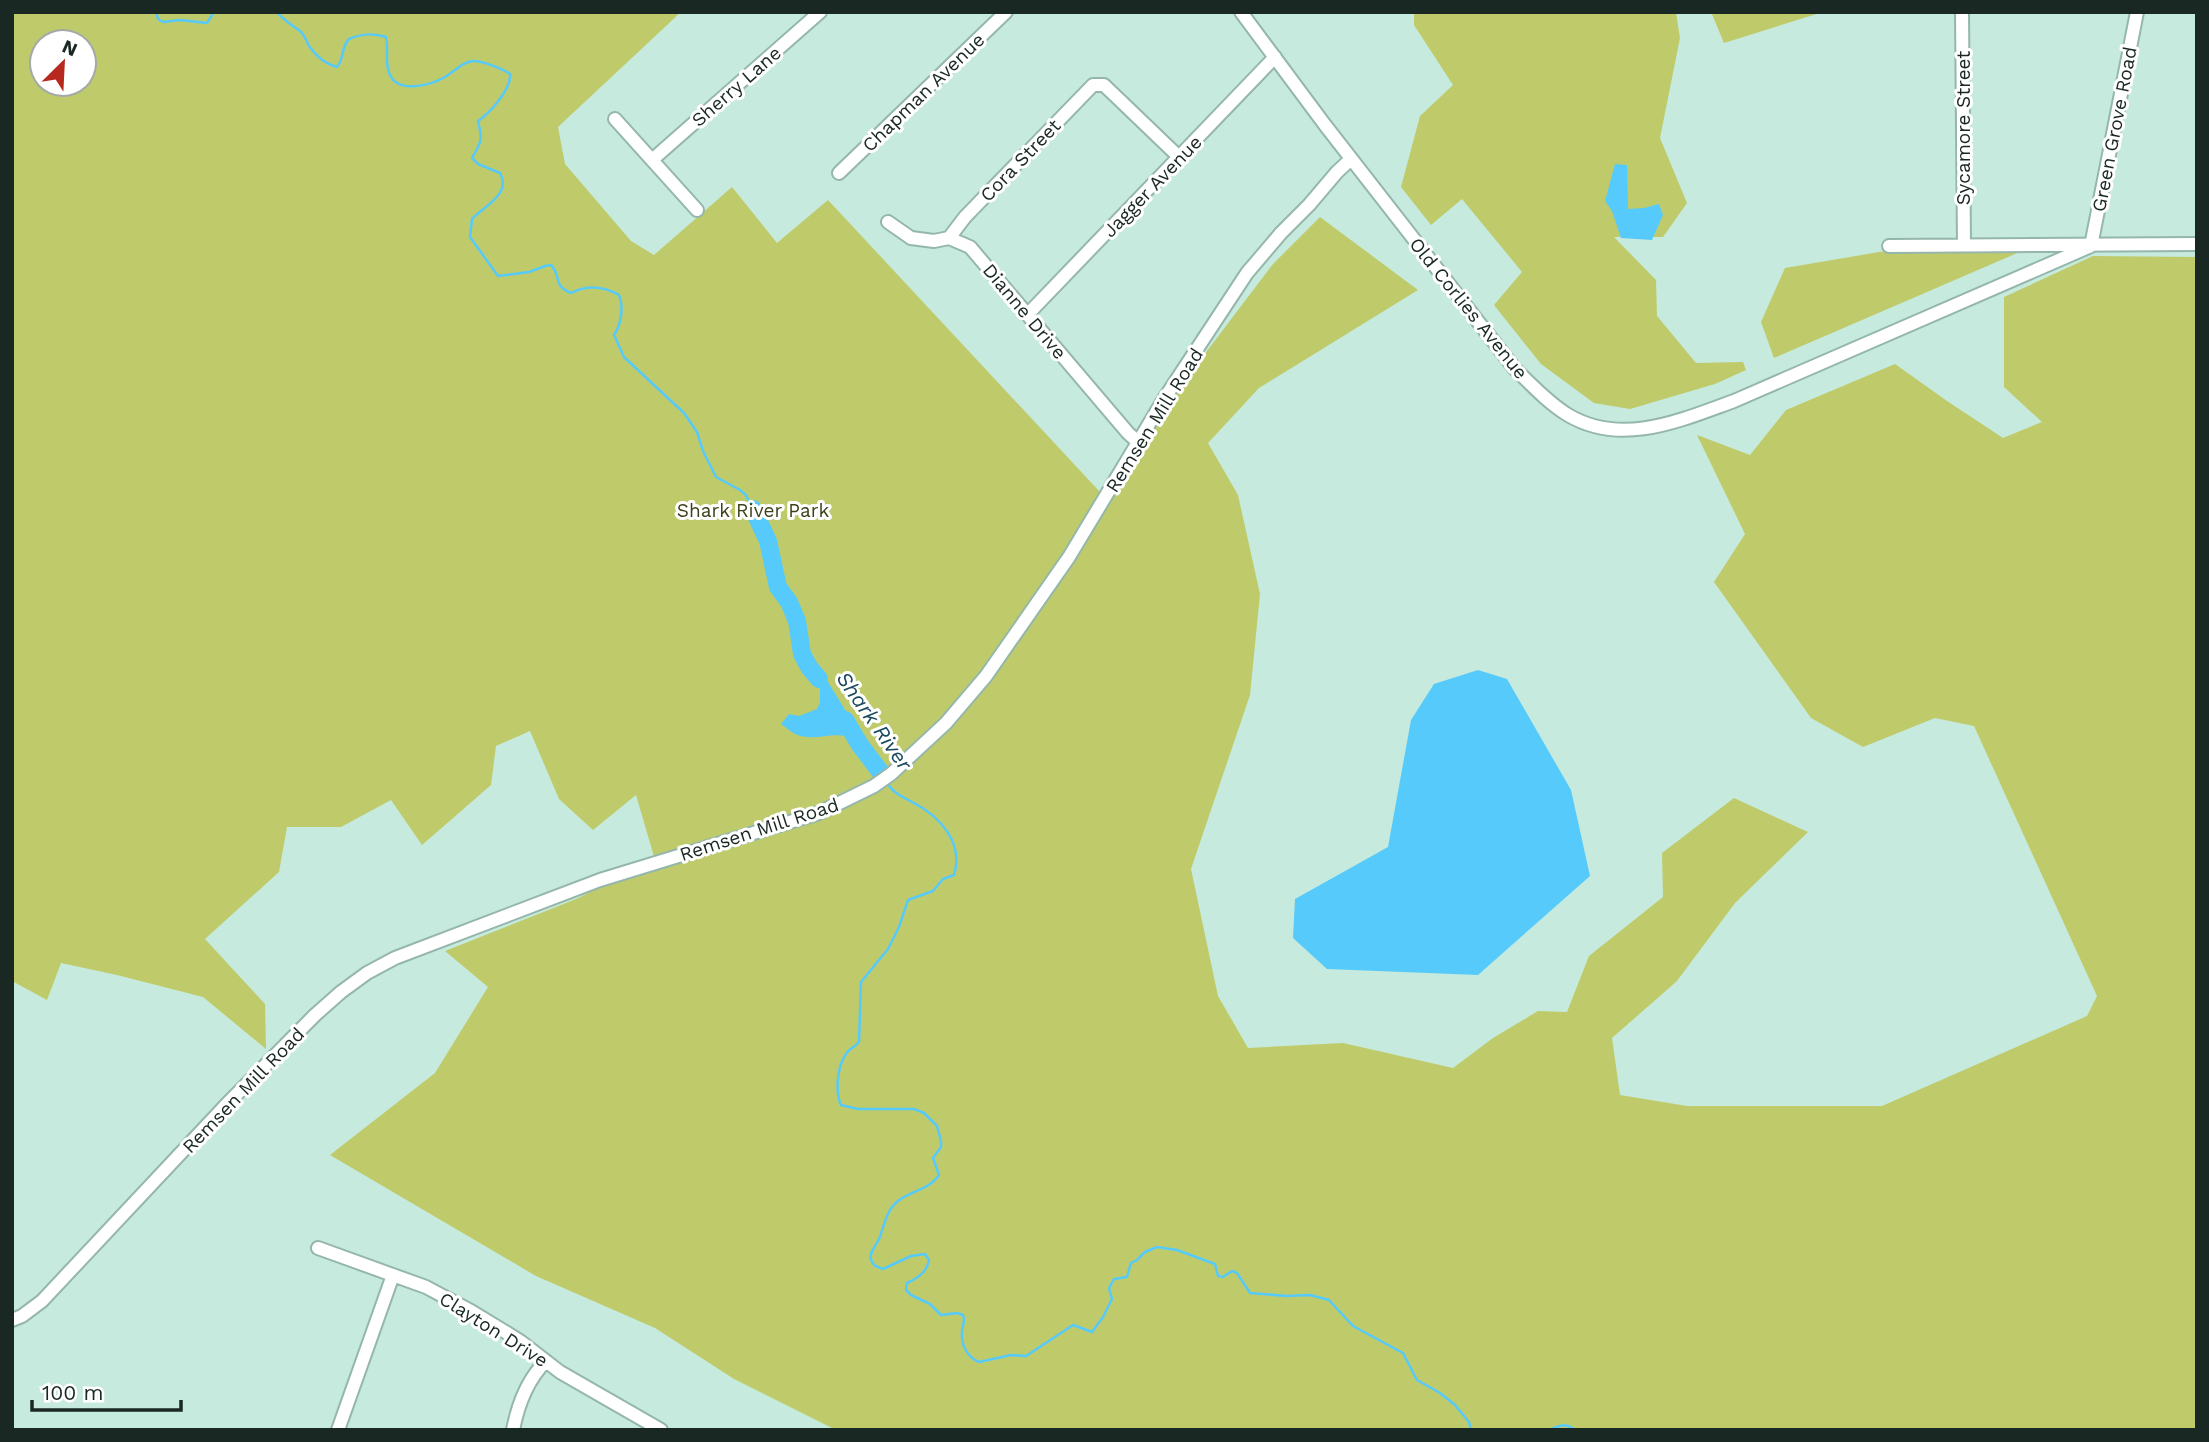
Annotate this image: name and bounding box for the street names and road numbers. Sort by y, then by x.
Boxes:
street label: Chapman Avenue [857,28,989,157]
street label: Sherry Lane [687,41,786,131]
street label: Green Grove Road [2087,45,2142,214]
street label: Sycamore Street [1952,51,1975,205]
street label: Cora Street [975,114,1065,206]
street label: Jagger Avenue [1098,131,1207,242]
street label: Old Corlies Avenue [1404,233,1533,384]
street label: Dianne Drive [978,259,1071,364]
street label: Remsen Mill Road [1101,344,1208,497]
street label: Remsen Mill Road [677,793,842,866]
street label: Remsen Mill Road [178,1023,309,1158]
street label: Clayton Drive [435,1287,552,1372]

